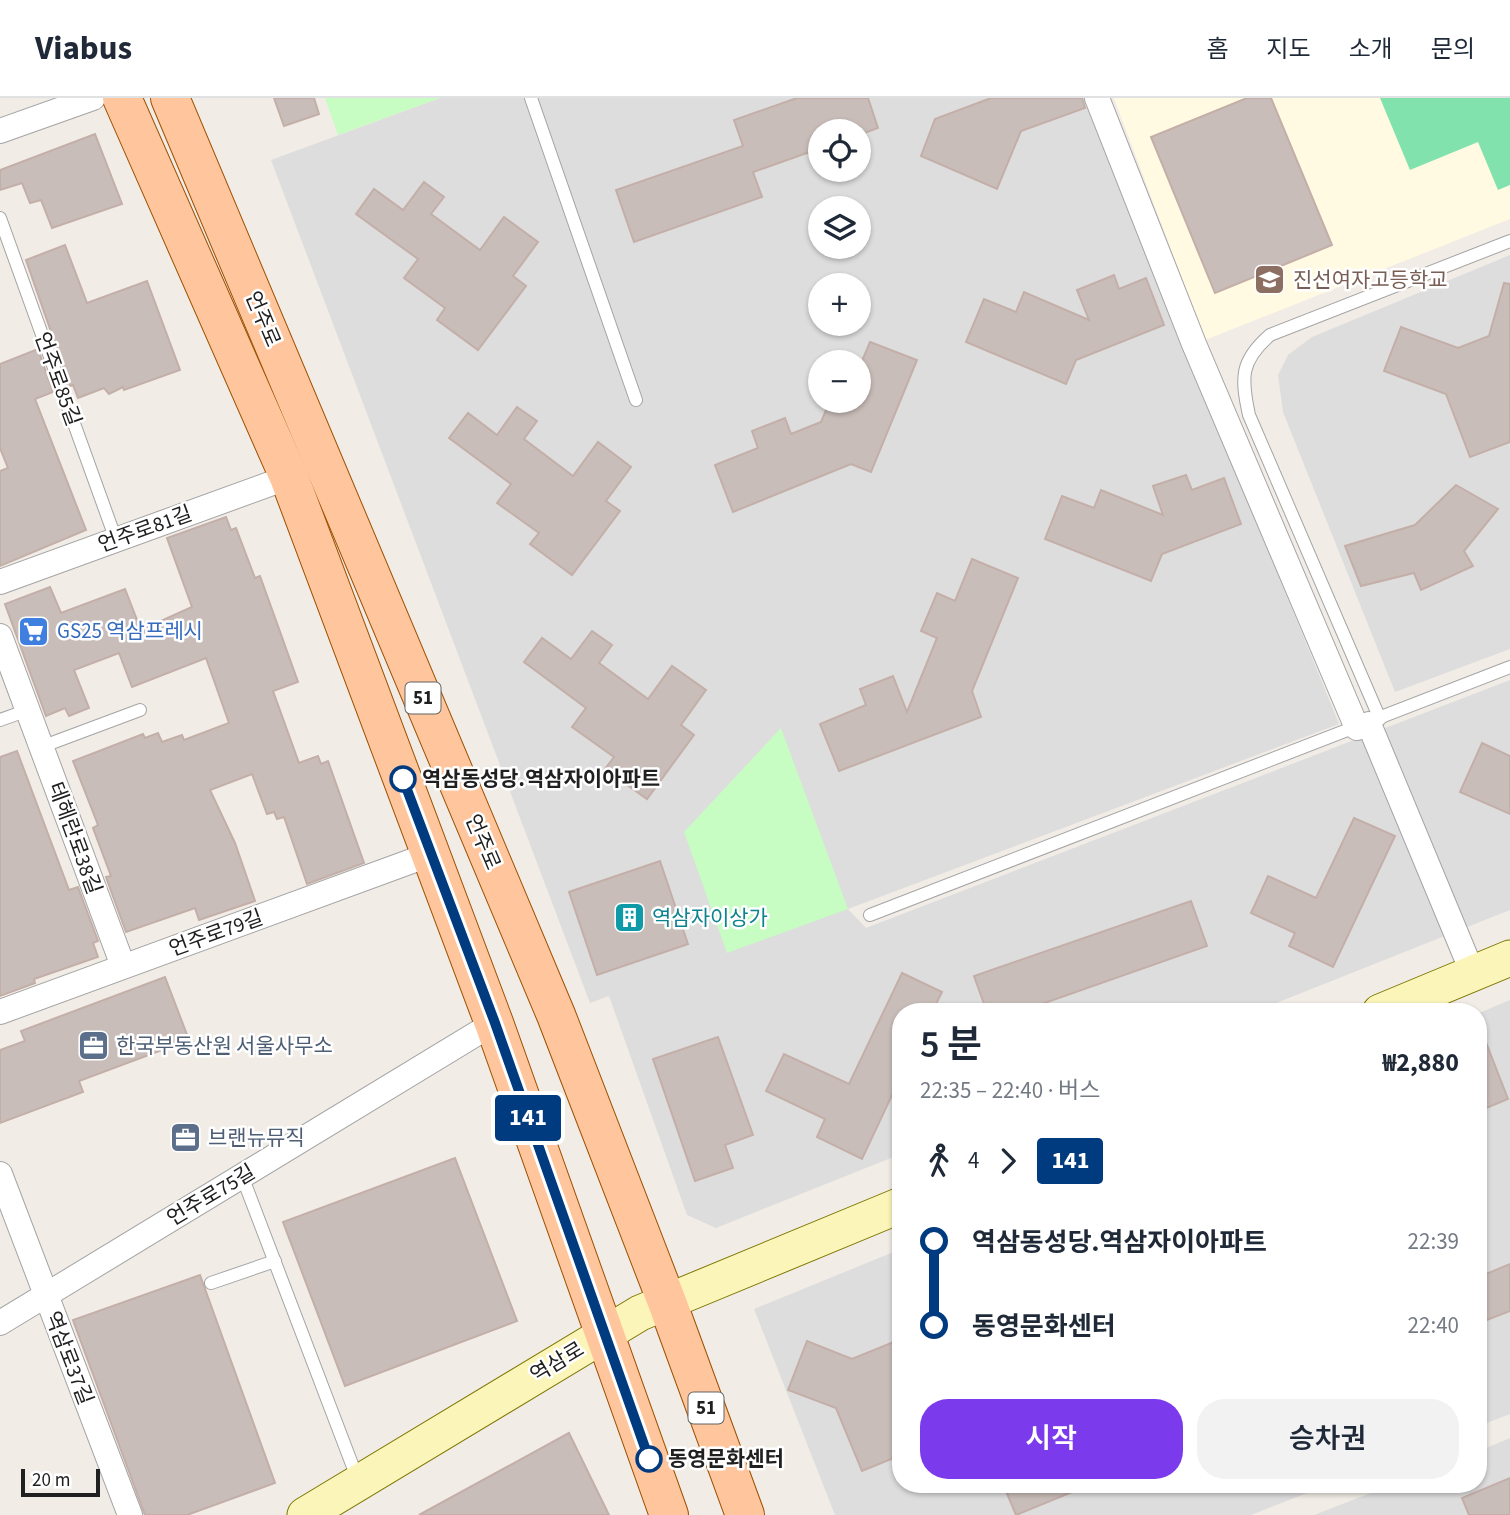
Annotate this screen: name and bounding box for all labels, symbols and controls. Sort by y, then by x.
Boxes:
text: Viabus [35,25,132,72]
text: 홈 [1206,32,1228,67]
text: 지도 [1266,32,1311,67]
text: 소개 [1349,32,1393,67]
text: 문의 [1431,32,1475,67]
map controls [808,119,871,413]
button: locate [808,119,871,182]
button: layers [808,196,871,259]
school or university icon: 진선여자고등학교 [1253,263,1287,297]
place label: 진선여자고등학교 [1293,265,1448,295]
button: + [808,273,871,336]
street label: 언주로 [238,286,288,352]
street label: 언주로85길 [27,328,89,430]
button: − [808,350,871,413]
street label: 언주로81길 [94,498,196,560]
supermarket icon: GS25 역삼프레시 [17,614,51,648]
place label: GS25 역삼프레시 [57,616,203,646]
road number: 51 [406,682,440,713]
place label: 역삼동성당.역삼자이아파트 [422,764,660,794]
marker: 역삼동성당.역삼자이아파트 [390,766,416,792]
street label: 테헤란로38길 [41,778,109,898]
street label: 언주로 [458,809,508,875]
building icon: 역삼자이상가 [612,901,646,935]
street label: 언주로79길 [165,902,267,964]
place label: 역삼자이상가 [652,903,768,933]
text: 5 분 [920,1018,982,1072]
office icon: 한국부동산원 서울사무소 [76,1029,110,1063]
place label: 한국부동산원 서울사무소 [116,1031,333,1061]
text: ₩2,880 [1383,1044,1459,1081]
text: 22:35 – 22:40 · 버스 [920,1074,1100,1107]
line badge: 141 [488,1095,568,1141]
text: 141 [509,1100,547,1135]
office icon: 브랜뉴뮤직 [168,1121,202,1155]
place label: 브랜뉴뮤직 [208,1123,305,1153]
icon: walk [920,1142,958,1180]
icon: forward [989,1142,1027,1180]
text: 141 [1051,1143,1089,1178]
text: 4 [968,1144,979,1177]
street label: 언주로75길 [161,1157,261,1233]
text: 역삼동성당.역삼자이아파트 [972,1224,1267,1261]
text: 22:39 [1408,1225,1459,1258]
street label: 역삼로37길 [37,1307,101,1409]
text: 동영문화센터 [972,1308,1116,1345]
text: 22:40 [1408,1309,1459,1342]
street label: 역삼로 [524,1334,590,1390]
road number: 51 [688,1392,724,1424]
button: 시작 [920,1399,1183,1479]
button: 승차권 [1197,1399,1459,1479]
place label: 동영문화센터 [668,1444,784,1474]
marker: 동영문화센터 [636,1446,662,1472]
scale bar [21,1466,100,1498]
text: 20 m [32,1467,70,1494]

